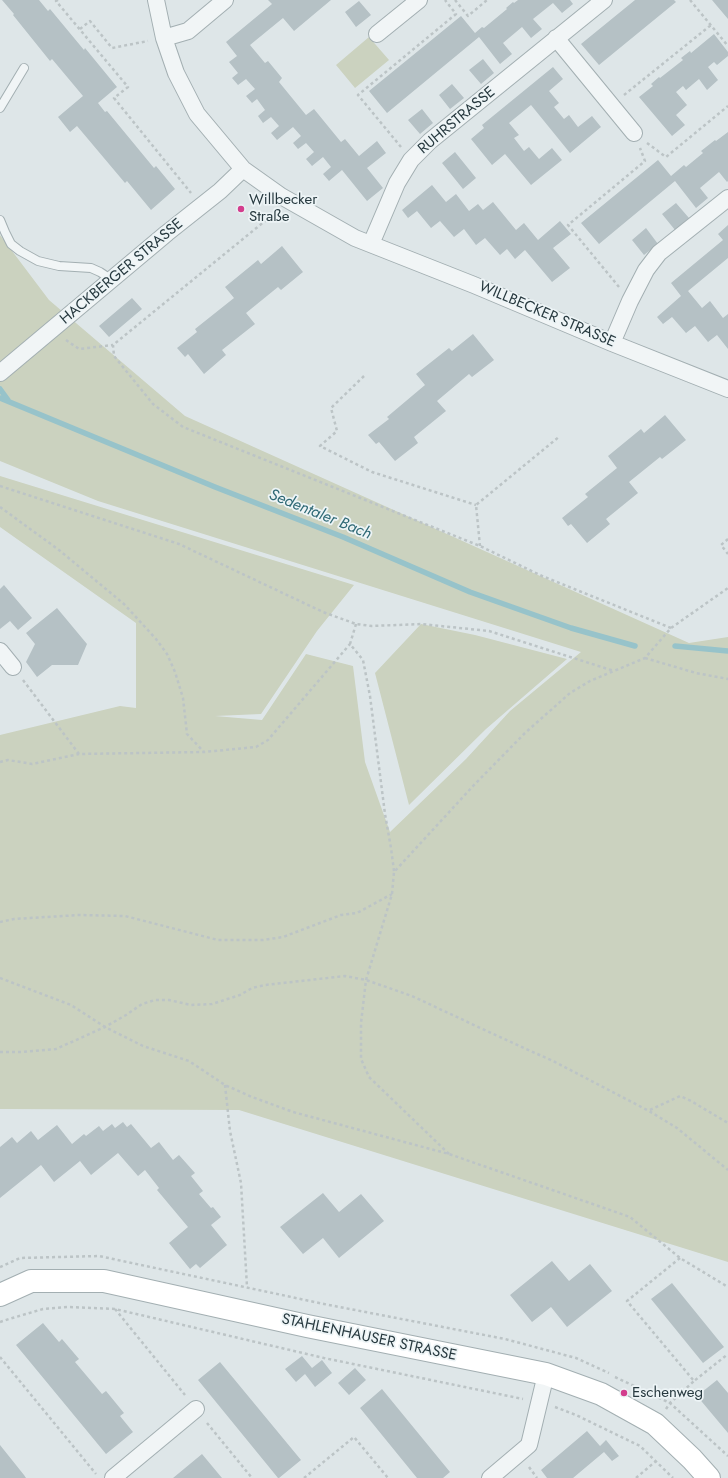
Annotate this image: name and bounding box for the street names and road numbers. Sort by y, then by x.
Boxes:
street label: RUHRSTRASSE [415,84,499,158]
street label: HACKBERGER STRASSE [57,215,187,329]
street label: WILLBECKER STRASSE [476,278,618,352]
street label: STAHLENHAUSER STRASSE [280,1311,458,1365]

